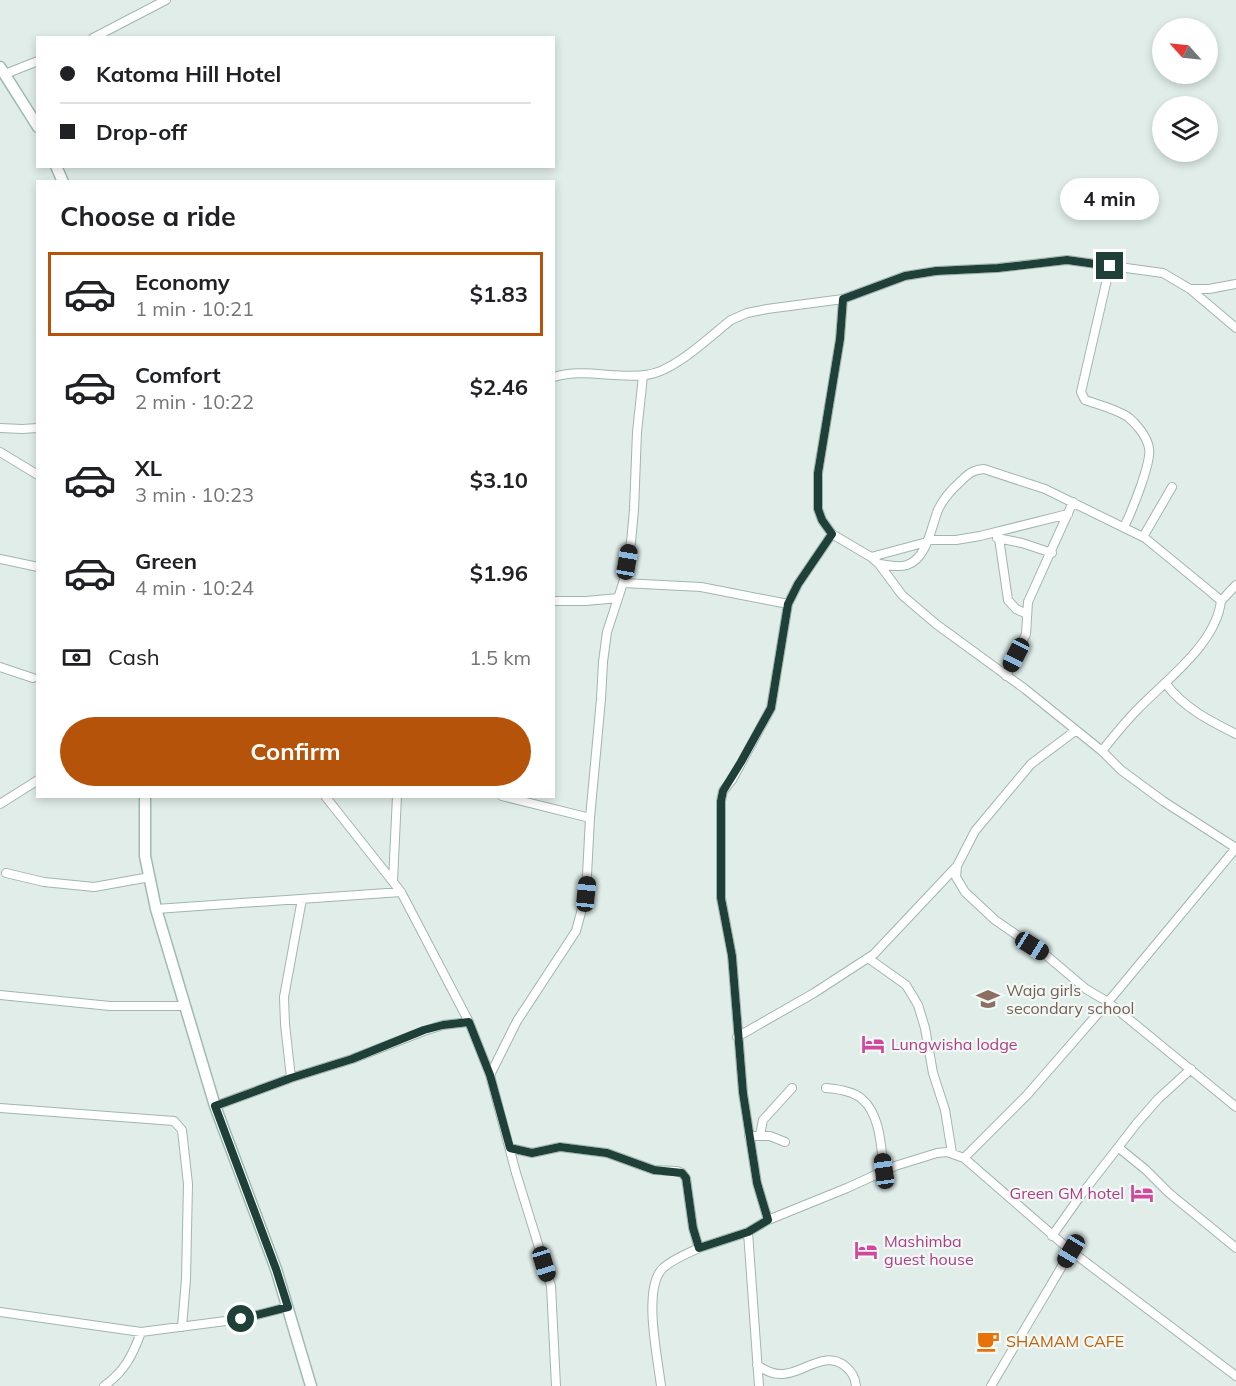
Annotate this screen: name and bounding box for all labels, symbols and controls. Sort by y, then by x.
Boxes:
north arrow [1152,18,1218,84]
map controls [1152,18,1218,162]
text: Katoma Hill Hotel [96,60,281,88]
button: layers [1152,96,1218,162]
text: Drop-off [96,118,187,146]
callout: 4 min [1060,179,1160,221]
text: 4 min [1083,186,1136,211]
text: Choose a ride [60,199,236,233]
route end [1096,252,1123,279]
icon: car [63,267,117,321]
text: Economy [135,268,230,296]
text: $1.83 [470,280,528,308]
text: 1 min · 10:21 [135,296,254,321]
icon: car [63,360,117,414]
text: Comfort [135,361,221,389]
text: $2.46 [470,373,528,401]
text: 2 min · 10:22 [135,389,254,414]
icon: car [63,453,117,507]
text: XL [135,454,162,482]
text: $3.10 [470,466,528,494]
text: 3 min · 10:23 [135,482,254,507]
car [615,543,639,581]
icon: car [63,546,117,600]
text: Green [135,547,197,575]
text: $1.96 [470,559,528,587]
text: 4 min · 10:24 [135,575,254,600]
car [1000,635,1032,675]
icon: cash [60,641,93,674]
text: Cash [108,643,160,671]
text: 1.5 km [469,645,531,670]
button: Confirm [60,717,531,786]
car [575,875,597,913]
car [1012,929,1052,963]
place label: Waja girls secondary school [1006,980,1134,1018]
school or university icon: Waja girls secondary school [975,986,1001,1012]
hotel icon: Lungwisha lodge [860,1031,886,1057]
place label: Lungwisha lodge [891,1034,1018,1054]
car [873,1152,895,1190]
hotel icon: Green GM hotel [1129,1180,1155,1206]
place label: Green GM hotel [1010,1183,1124,1203]
place label: Mashimba guest house [884,1231,974,1269]
car [1054,1231,1088,1271]
hotel icon: Mashimba guest house [853,1237,879,1263]
car [530,1244,558,1284]
route start [227,1305,254,1332]
cafe icon: SHAMAM CAFE [975,1328,1001,1354]
place label: SHAMAM CAFE [1006,1331,1124,1351]

